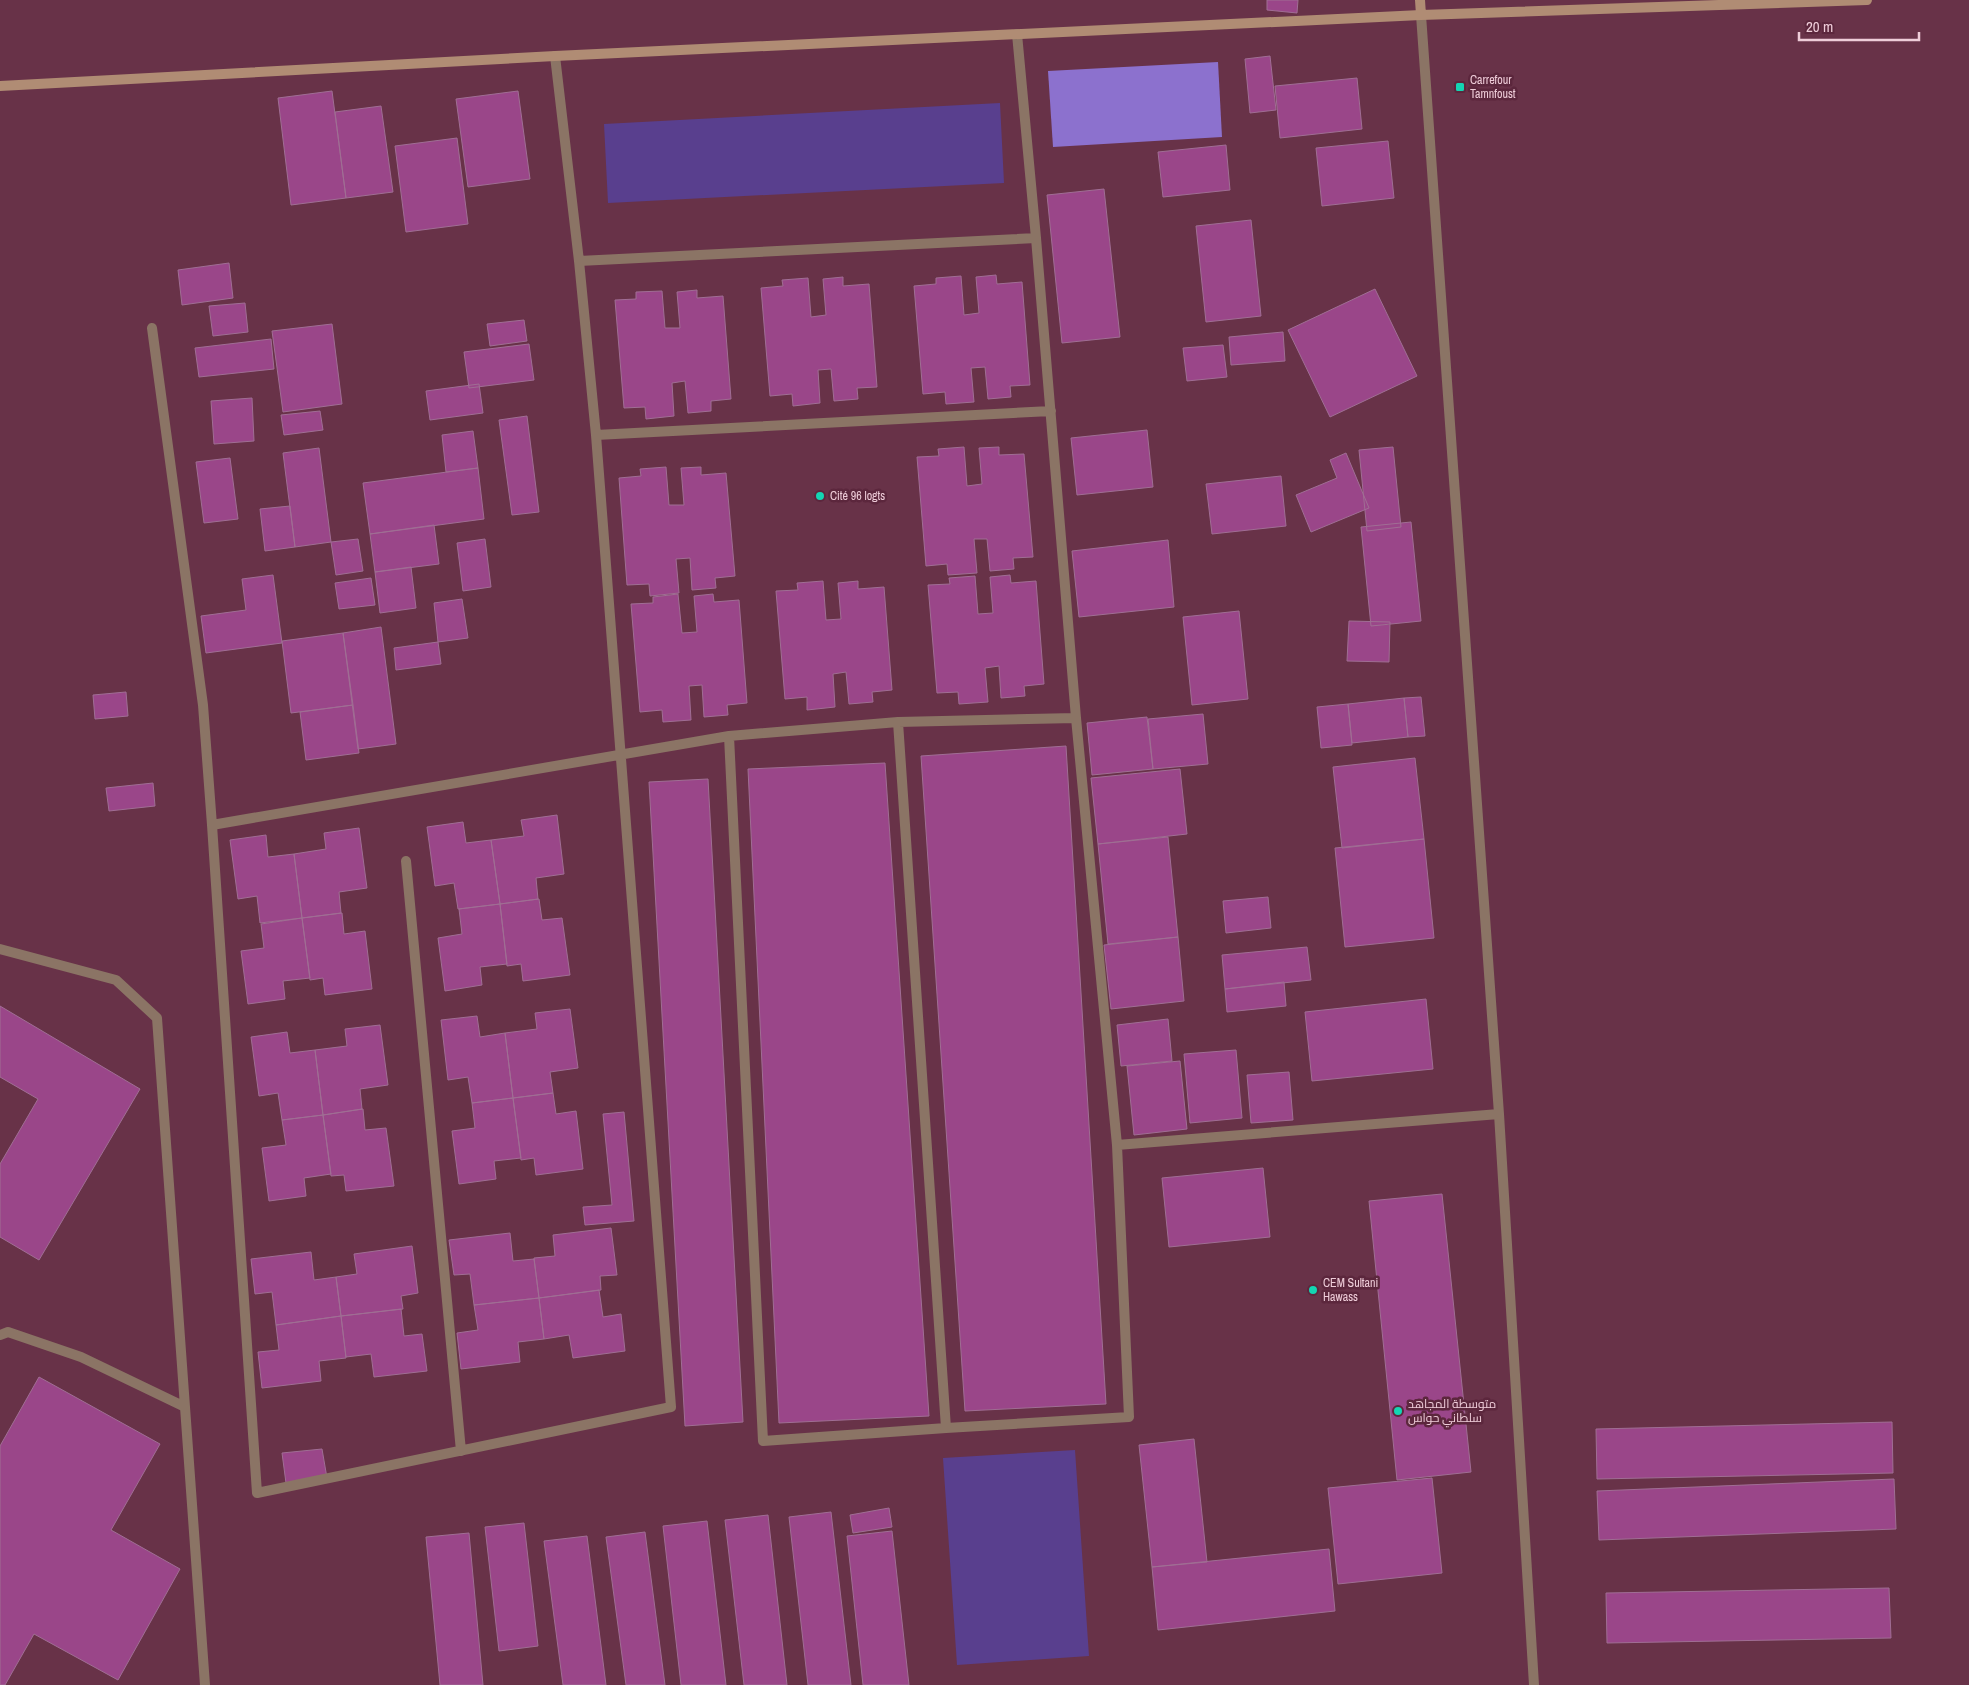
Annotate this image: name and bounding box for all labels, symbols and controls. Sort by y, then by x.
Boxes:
scale bar [1799,10,1919,42]
text: 20 m [1806,16,1833,37]
place label: Carrefour Tamnfoust [1470,72,1516,102]
marker: Carrefour Tamnfoust [1454,81,1466,93]
place label: Cité 96 logts [830,488,885,504]
marker: Cité 96 logts [814,490,826,502]
place label: CEM Sultani Hawass [1323,1275,1378,1305]
marker: CEM Sultani Hawass [1307,1284,1319,1296]
place label: متوسطة المجاهد سلطاني حواس [1408,1396,1496,1428]
marker: متوسطة المجاهد سلطاني حواس [1392,1405,1404,1417]

